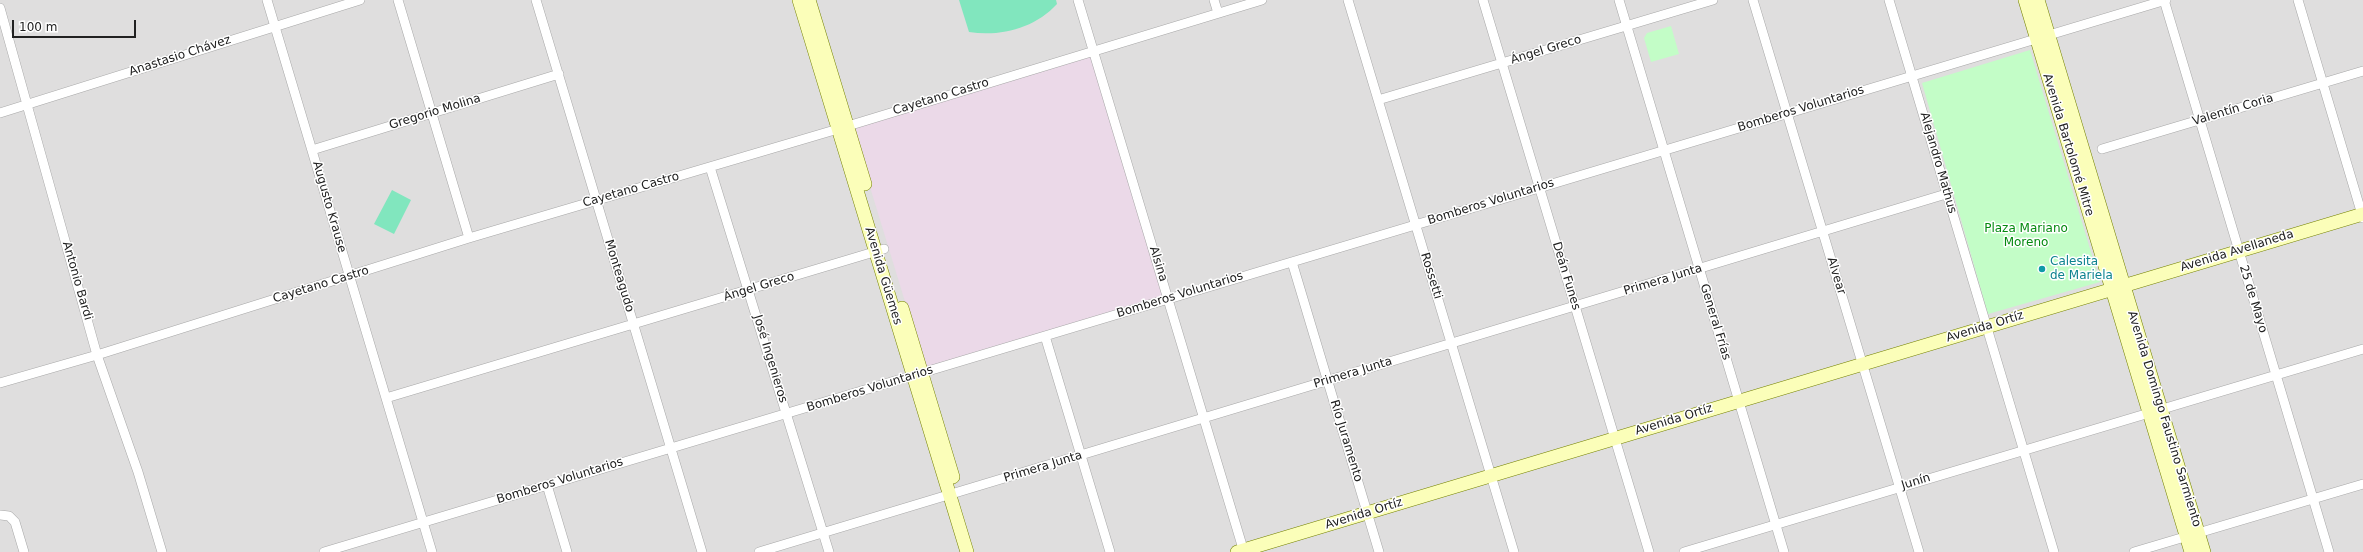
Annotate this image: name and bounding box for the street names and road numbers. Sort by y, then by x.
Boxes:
street label: Ángel Greco [1509,32,1583,68]
street label: Anastasio Chávez [127,33,233,79]
street label: Avenida Bartolomé Mitre [2039,72,2097,218]
street label: Cayetano Castro [891,76,991,118]
street label: Bomberos Voluntarios [1736,83,1866,135]
street label: Gregorio Molina [387,91,483,133]
street label: Valentín Coria [2191,91,2275,129]
street label: Alejandro Mathus [1917,111,1959,215]
street label: Augusto Krause [309,160,349,254]
street label: Cayetano Castro [581,169,681,211]
street label: Bomberos Voluntarios [1426,176,1556,228]
street label: Avenida Güemes [861,225,905,327]
street label: Avenida Avellaneda [2179,227,2295,275]
street label: Monteagudo [601,238,637,314]
street label: Antonio Bardi [59,240,95,322]
street label: Deán Funes [1549,240,1583,312]
street label: Alsina [1146,245,1170,283]
street label: Rossetti [1417,251,1445,301]
street label: Alvear [1824,256,1848,296]
street label: Primera Junta [1622,261,1704,299]
street label: 25 de Mayo [2236,263,2270,335]
street label: Cayetano Castro [271,264,371,306]
street label: Ángel Greco [722,269,796,305]
street label: Bomberos Voluntarios [1115,269,1245,321]
street label: General Frías [1697,282,1733,362]
street label: Avenida Ortíz [1944,308,2026,346]
street label: Avenida Domingo Faustino Sarmiento [2124,309,2204,529]
street label: José Ingenieros [750,313,790,405]
street label: Primera Junta [1312,354,1394,392]
street label: Bomberos Voluntarios [805,363,935,415]
street label: Río Juramento [1327,398,1365,484]
street label: Avenida Ortíz [1633,401,1715,439]
street label: Primera Junta [1002,448,1084,486]
street label: Bomberos Voluntarios [495,455,625,507]
street label: Junín [1900,471,1932,493]
street label: Avenida Ortíz [1323,495,1405,533]

